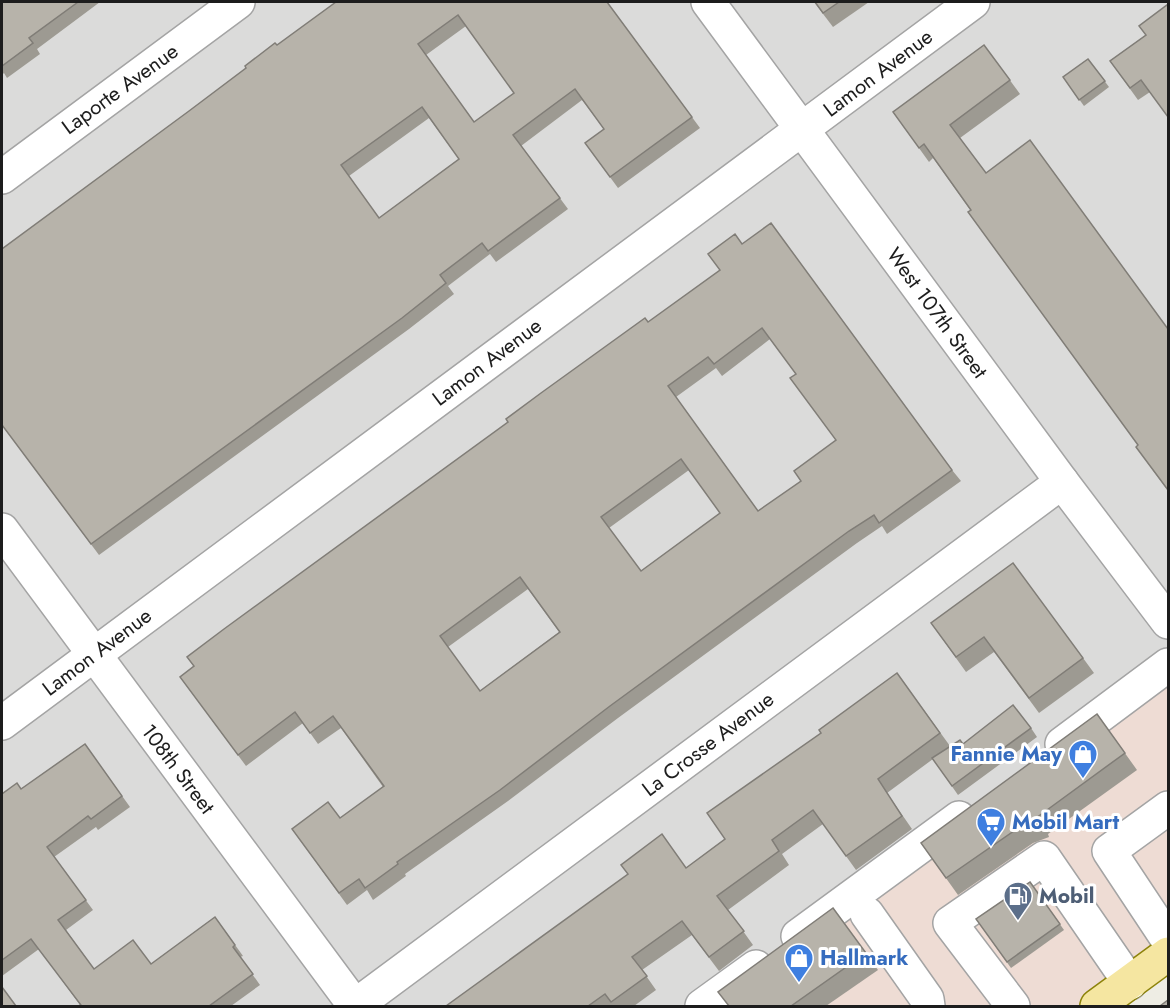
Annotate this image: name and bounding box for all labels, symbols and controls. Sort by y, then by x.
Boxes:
street label: Lamon Avenue [817,22,939,124]
street label: Laporte Avenue [55,36,185,142]
street label: West 107th Street [879,241,995,385]
street label: Lamon Avenue [426,311,548,413]
street label: Lamon Avenue [36,601,158,703]
street label: La Crosse Avenue [636,684,780,804]
street label: 108th Street [134,718,222,820]
shop icon: Fannie May [1067,738,1099,780]
place label: Fannie May [951,739,1063,769]
supermarket icon: Mobil Mart [975,806,1007,848]
place label: Mobil Mart [1012,807,1119,837]
fuel station icon: Mobil [1002,880,1034,922]
place label: Mobil [1039,881,1095,911]
shop icon: Hallmark [783,942,815,984]
place label: Hallmark [820,943,908,973]

